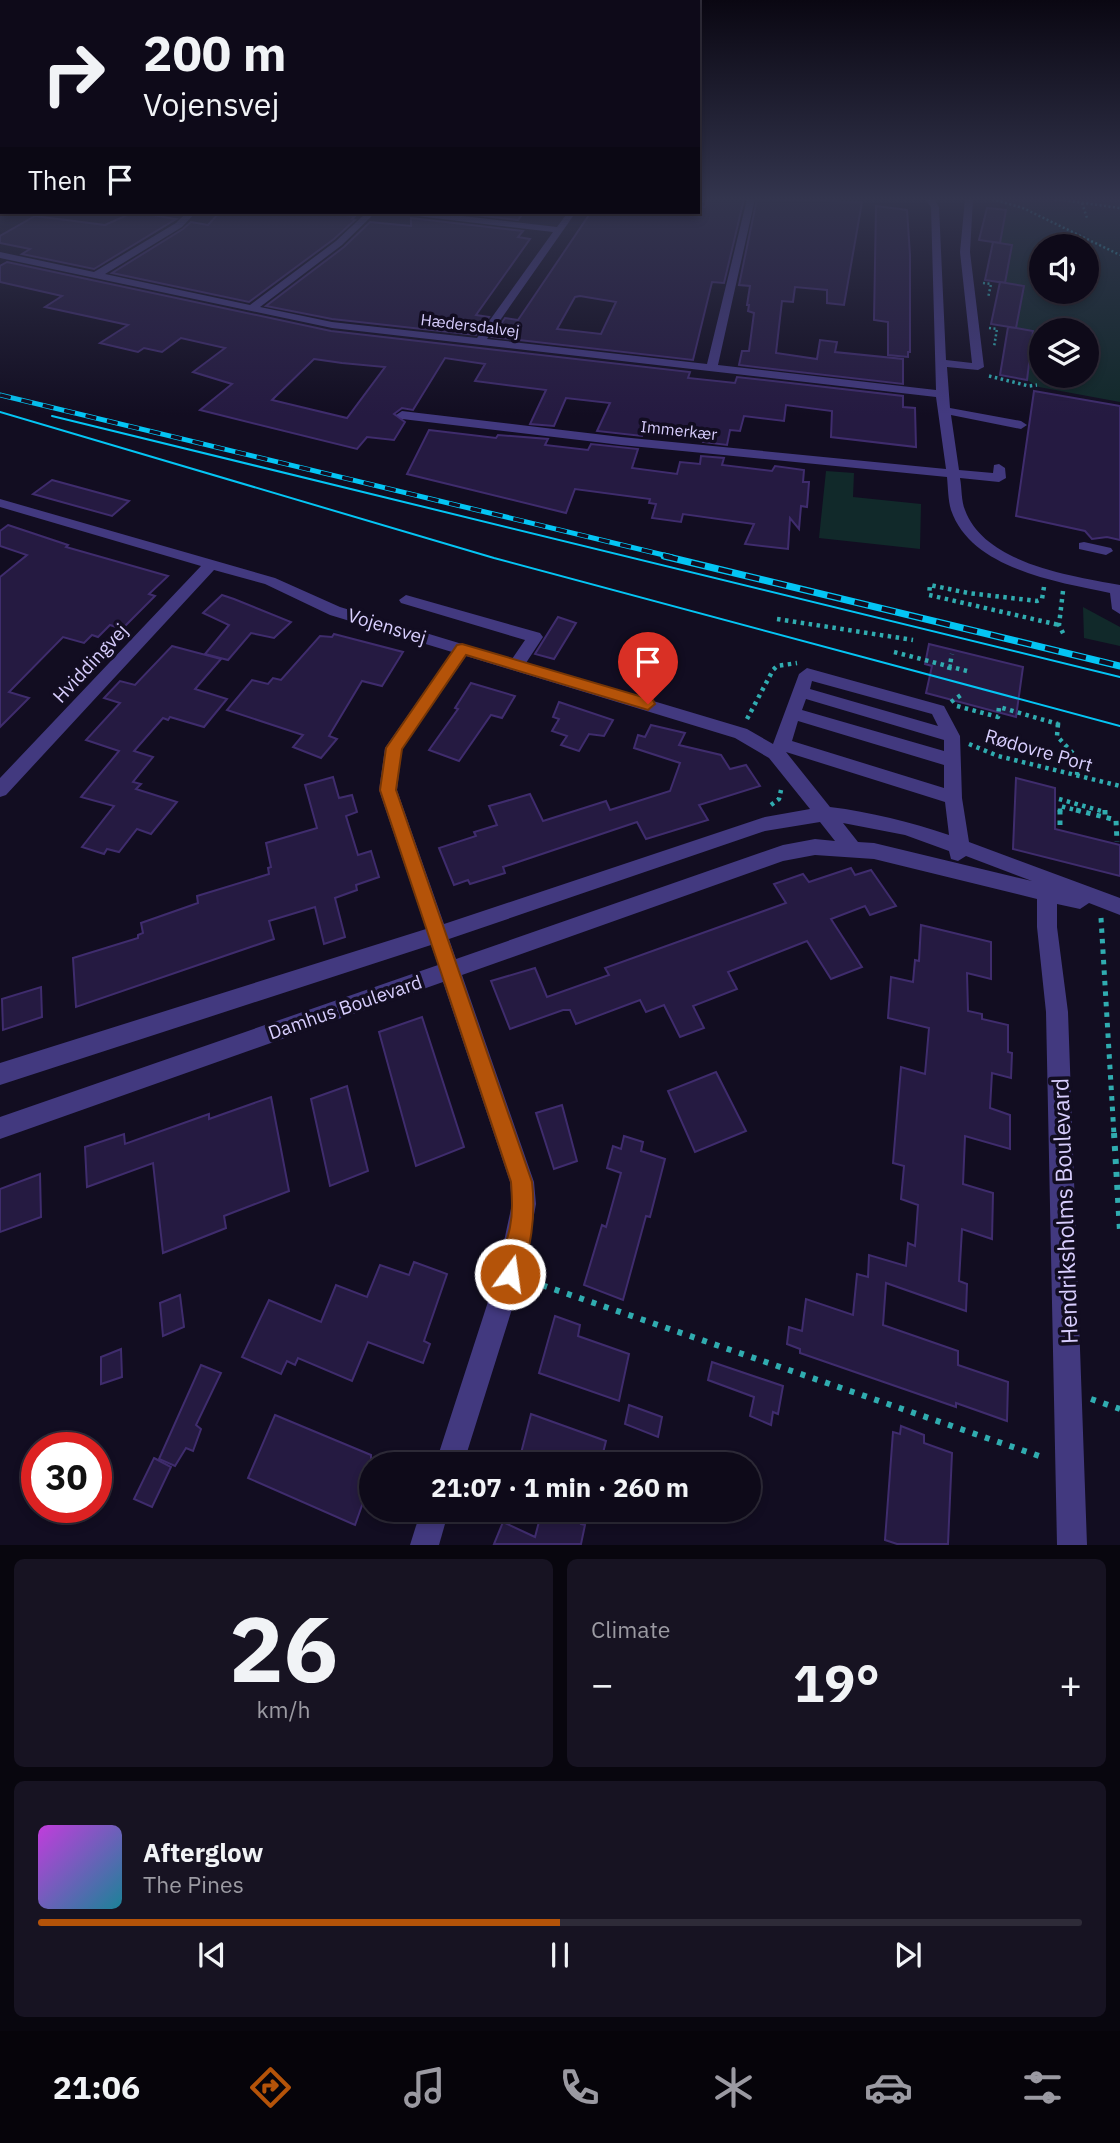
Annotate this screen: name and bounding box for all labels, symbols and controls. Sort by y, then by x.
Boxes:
text: 200 m [143,21,287,84]
icon: right [28,28,119,119]
text: Vojensvej [143,83,279,125]
icon: arrive [101,161,139,199]
text: Then [28,163,87,197]
map controls [1029,234,1099,388]
button: sound [1029,234,1099,304]
street label: Hædersdalvej [419,309,521,341]
button: layers [1029,318,1099,388]
street label: Immerkær [640,416,718,444]
street label: Vojensvej [345,603,429,649]
street label: Hviddingvej [47,618,133,708]
pin [618,632,678,704]
icon: arrive [629,643,667,681]
street label: Rødovre Port [982,723,1096,777]
street label: Damhus Boulevard [265,969,425,1045]
street label: Hendriksholms Boulevard [1044,1077,1084,1345]
position arrow [473,1237,547,1311]
speed limit sign: 30 [21,1432,112,1523]
text: 21:07 · 1 min · 260 m [431,1470,689,1504]
text: 26 [229,1589,338,1707]
text: Climate [591,1614,670,1644]
text: 19° [793,1649,880,1716]
text: − [591,1659,614,1708]
text: + [1059,1659,1082,1708]
text: km/h [256,1694,311,1724]
text: Afterglow [143,1835,263,1869]
text: The Pines [143,1869,244,1899]
icon: previous [193,1936,231,1974]
icon: pause [541,1936,579,1974]
icon: next [889,1936,927,1974]
icon: directions [246,2063,295,2112]
icon: music [400,2063,449,2112]
icon: phone [555,2063,604,2112]
icon: climate [709,2063,758,2112]
icon: car [864,2063,913,2112]
icon: filters [1018,2063,1067,2112]
text: 21:06 [53,2066,140,2108]

